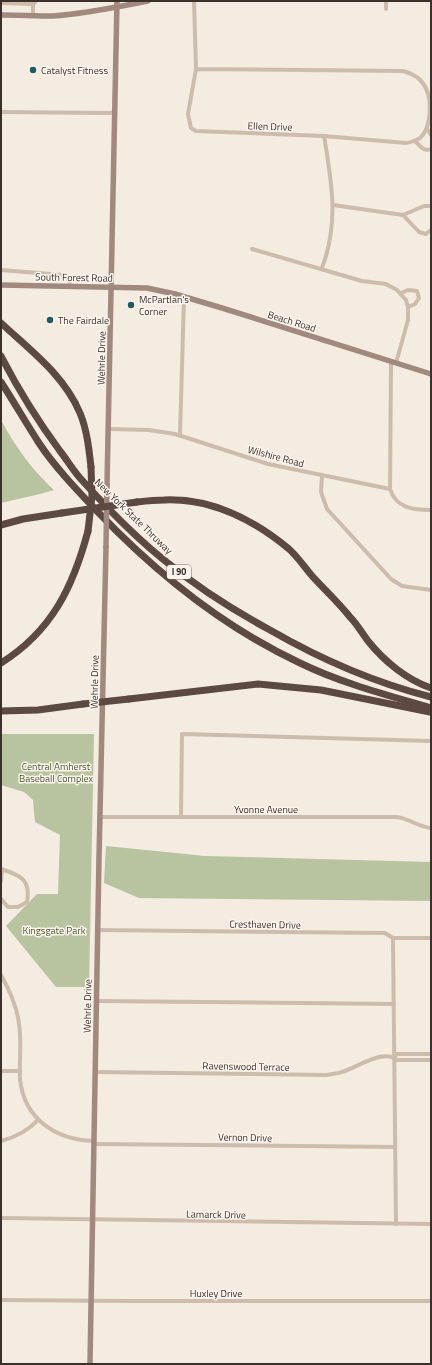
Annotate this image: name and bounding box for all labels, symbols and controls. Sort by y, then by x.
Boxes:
place label: Catalyst Fitness [41,63,108,78]
marker: Catalyst Fitness [28,65,38,75]
street label: Ellen Drive [247,118,293,135]
street label: South Forest Road [35,269,113,286]
place label: McPartlan's Corner [139,292,189,319]
marker: McPartlan's Corner [126,300,136,310]
street label: Beach Road [266,307,318,336]
place label: The Fairdale [58,313,109,328]
marker: The Fairdale [45,315,55,325]
street label: Wehrle Drive [94,331,109,385]
street label: Wilshire Road [246,442,306,471]
street label: New York State Thruway [91,475,176,558]
road number: I 90 [167,565,191,579]
street label: Wehrle Drive [87,655,102,709]
park label: Central Amherst Baseball Complex [19,759,93,786]
street label: Yvonne Avenue [234,802,298,817]
street label: Cresthaven Drive [229,916,301,933]
park label: Kingsgate Park [22,923,86,938]
street label: Wehrle Drive [80,979,95,1033]
street label: Ravenswood Terrace [202,1058,290,1075]
street label: Vernon Drive [218,1130,272,1145]
street label: Lamarck Drive [186,1206,246,1223]
street label: Huxley Drive [190,1286,242,1301]

